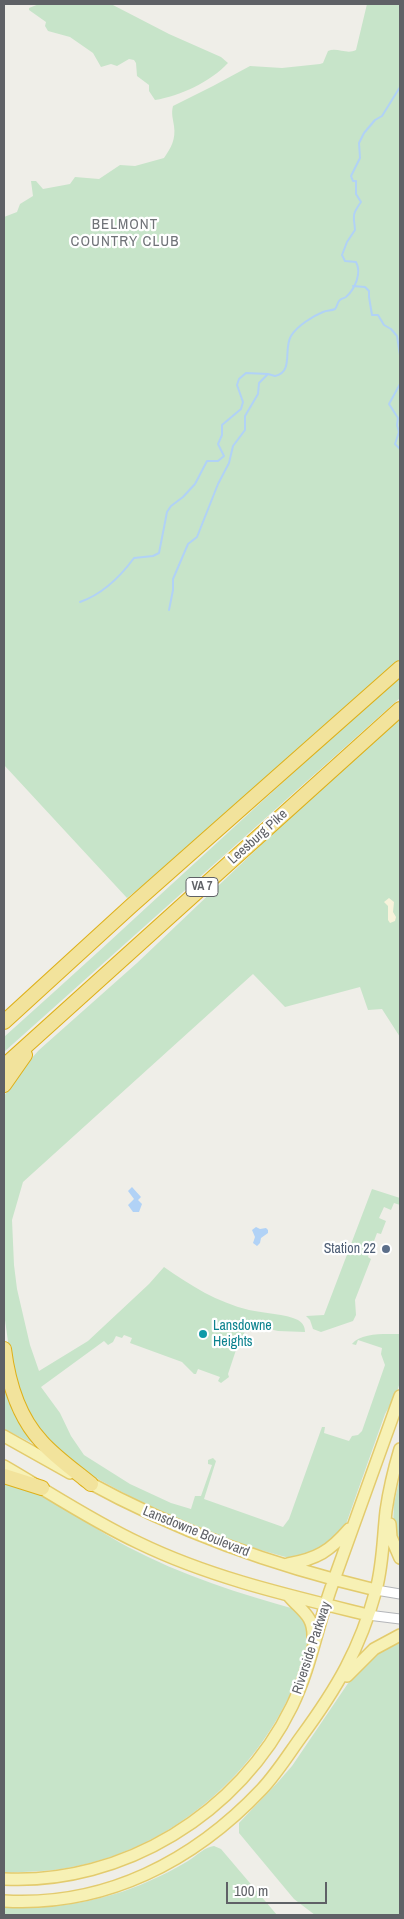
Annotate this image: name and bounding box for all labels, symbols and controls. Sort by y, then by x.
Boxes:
district label: BELMONT COUNTRY CLUB [69,216,181,251]
street label: Leesburg Pike [225,806,291,868]
road number: VA 7 [186,878,218,896]
place label: Station 22 [324,1241,376,1257]
marker: Station 22 [380,1243,392,1255]
place label: Lansdowne Heights [213,1318,272,1350]
marker: Lansdowne Heights [197,1328,209,1340]
street label: Lansdowne Boulevard [140,1503,252,1561]
street label: Riverside Parkway [289,1600,335,1696]
scale bar [229,1872,330,1904]
text: 100 m [234,1880,268,1901]

